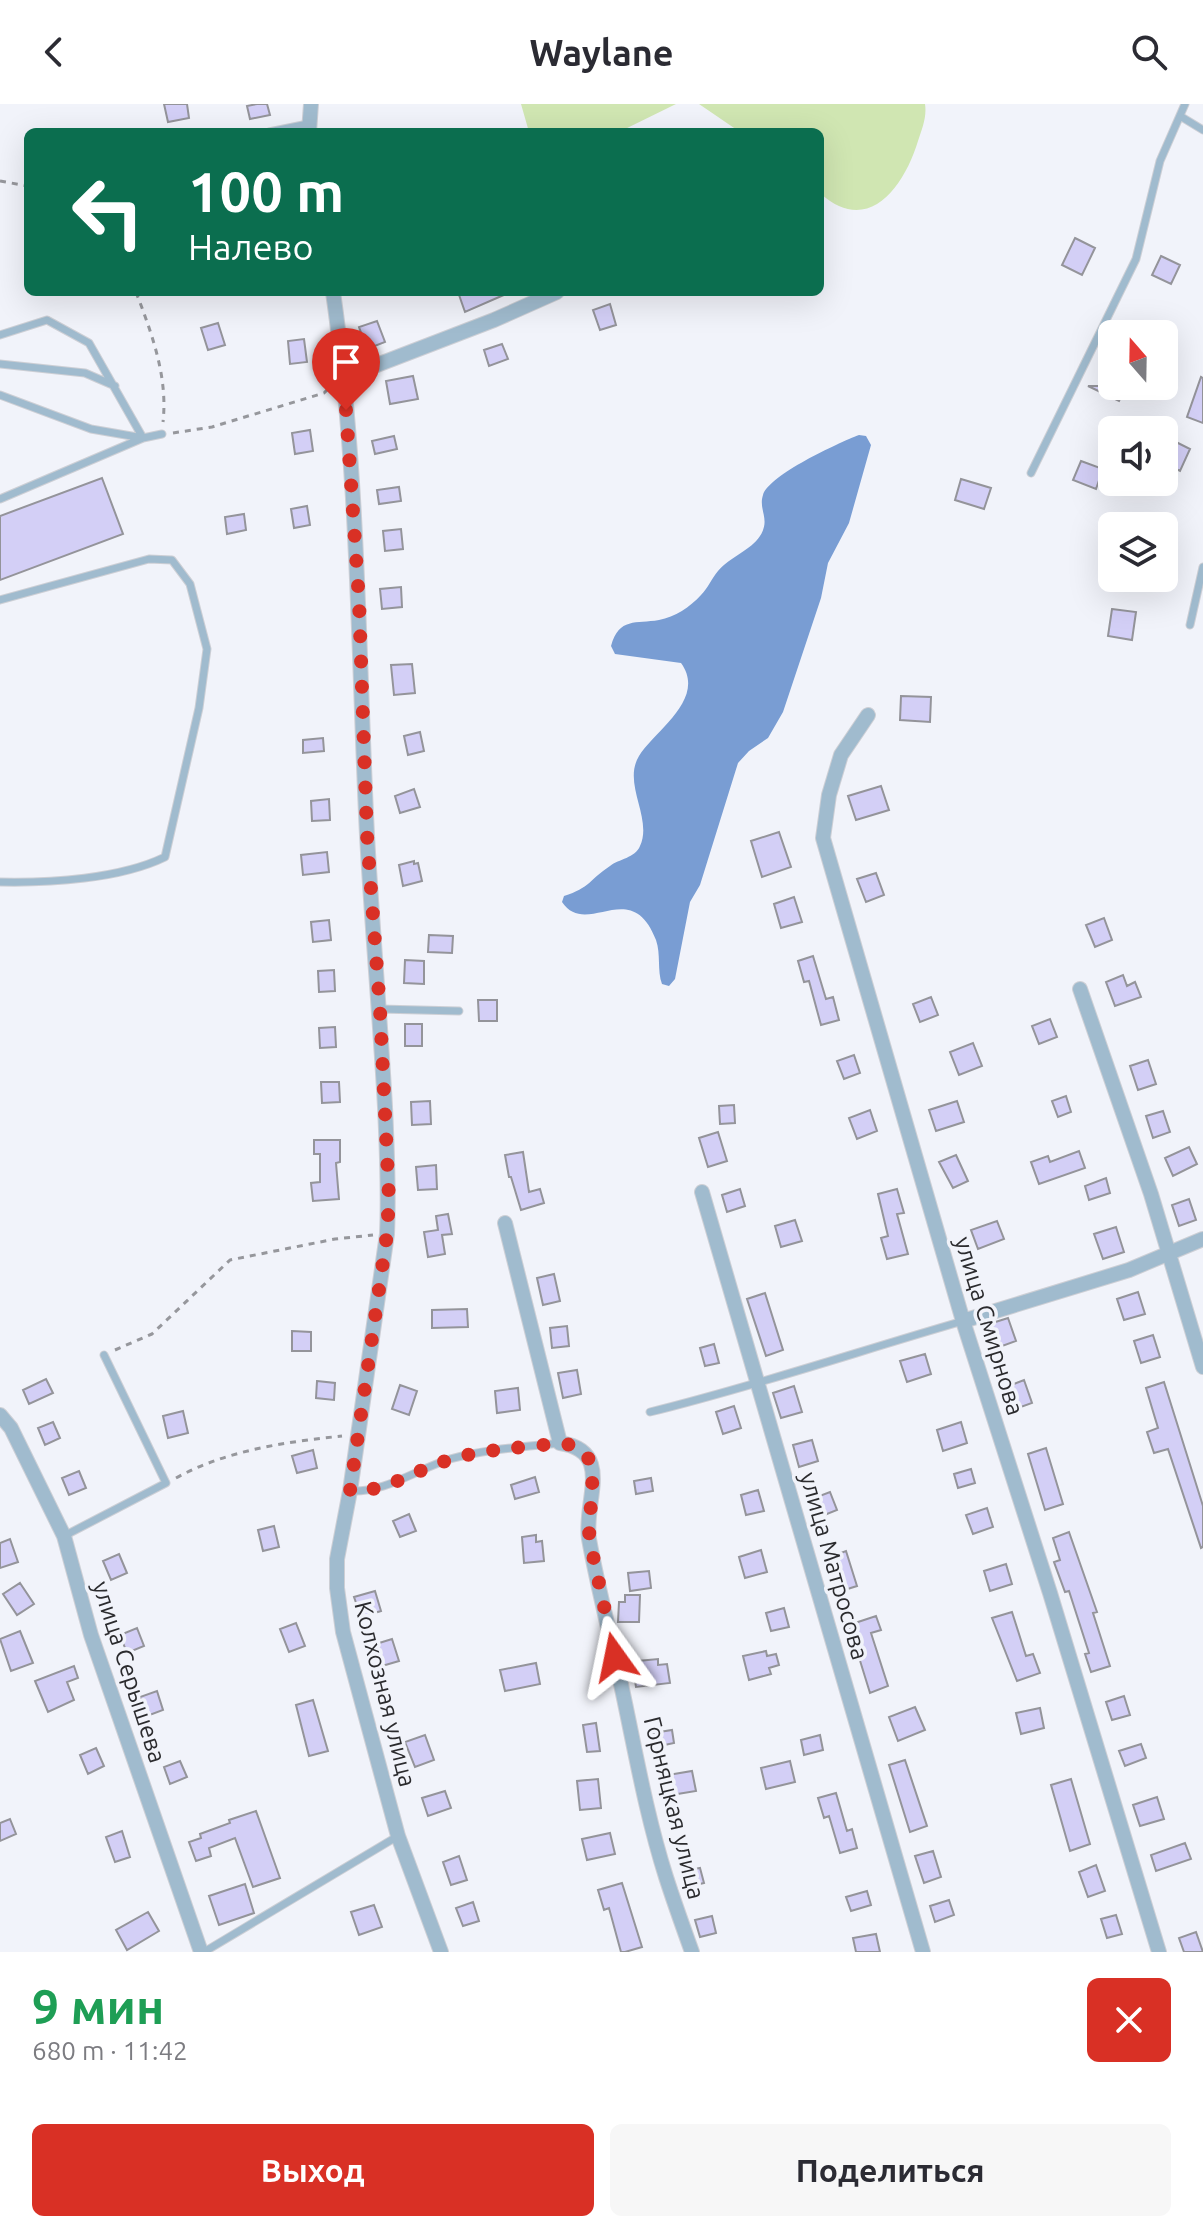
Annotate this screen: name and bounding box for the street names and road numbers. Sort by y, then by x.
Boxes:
street label: улица Смирнова [949,1233,1029,1418]
street label: улица Матросова [795,1469,874,1663]
street label: улица Серышева [87,1578,172,1766]
street label: Колхозная улица [349,1598,422,1789]
street label: Горняцкая улица [639,1714,710,1902]

